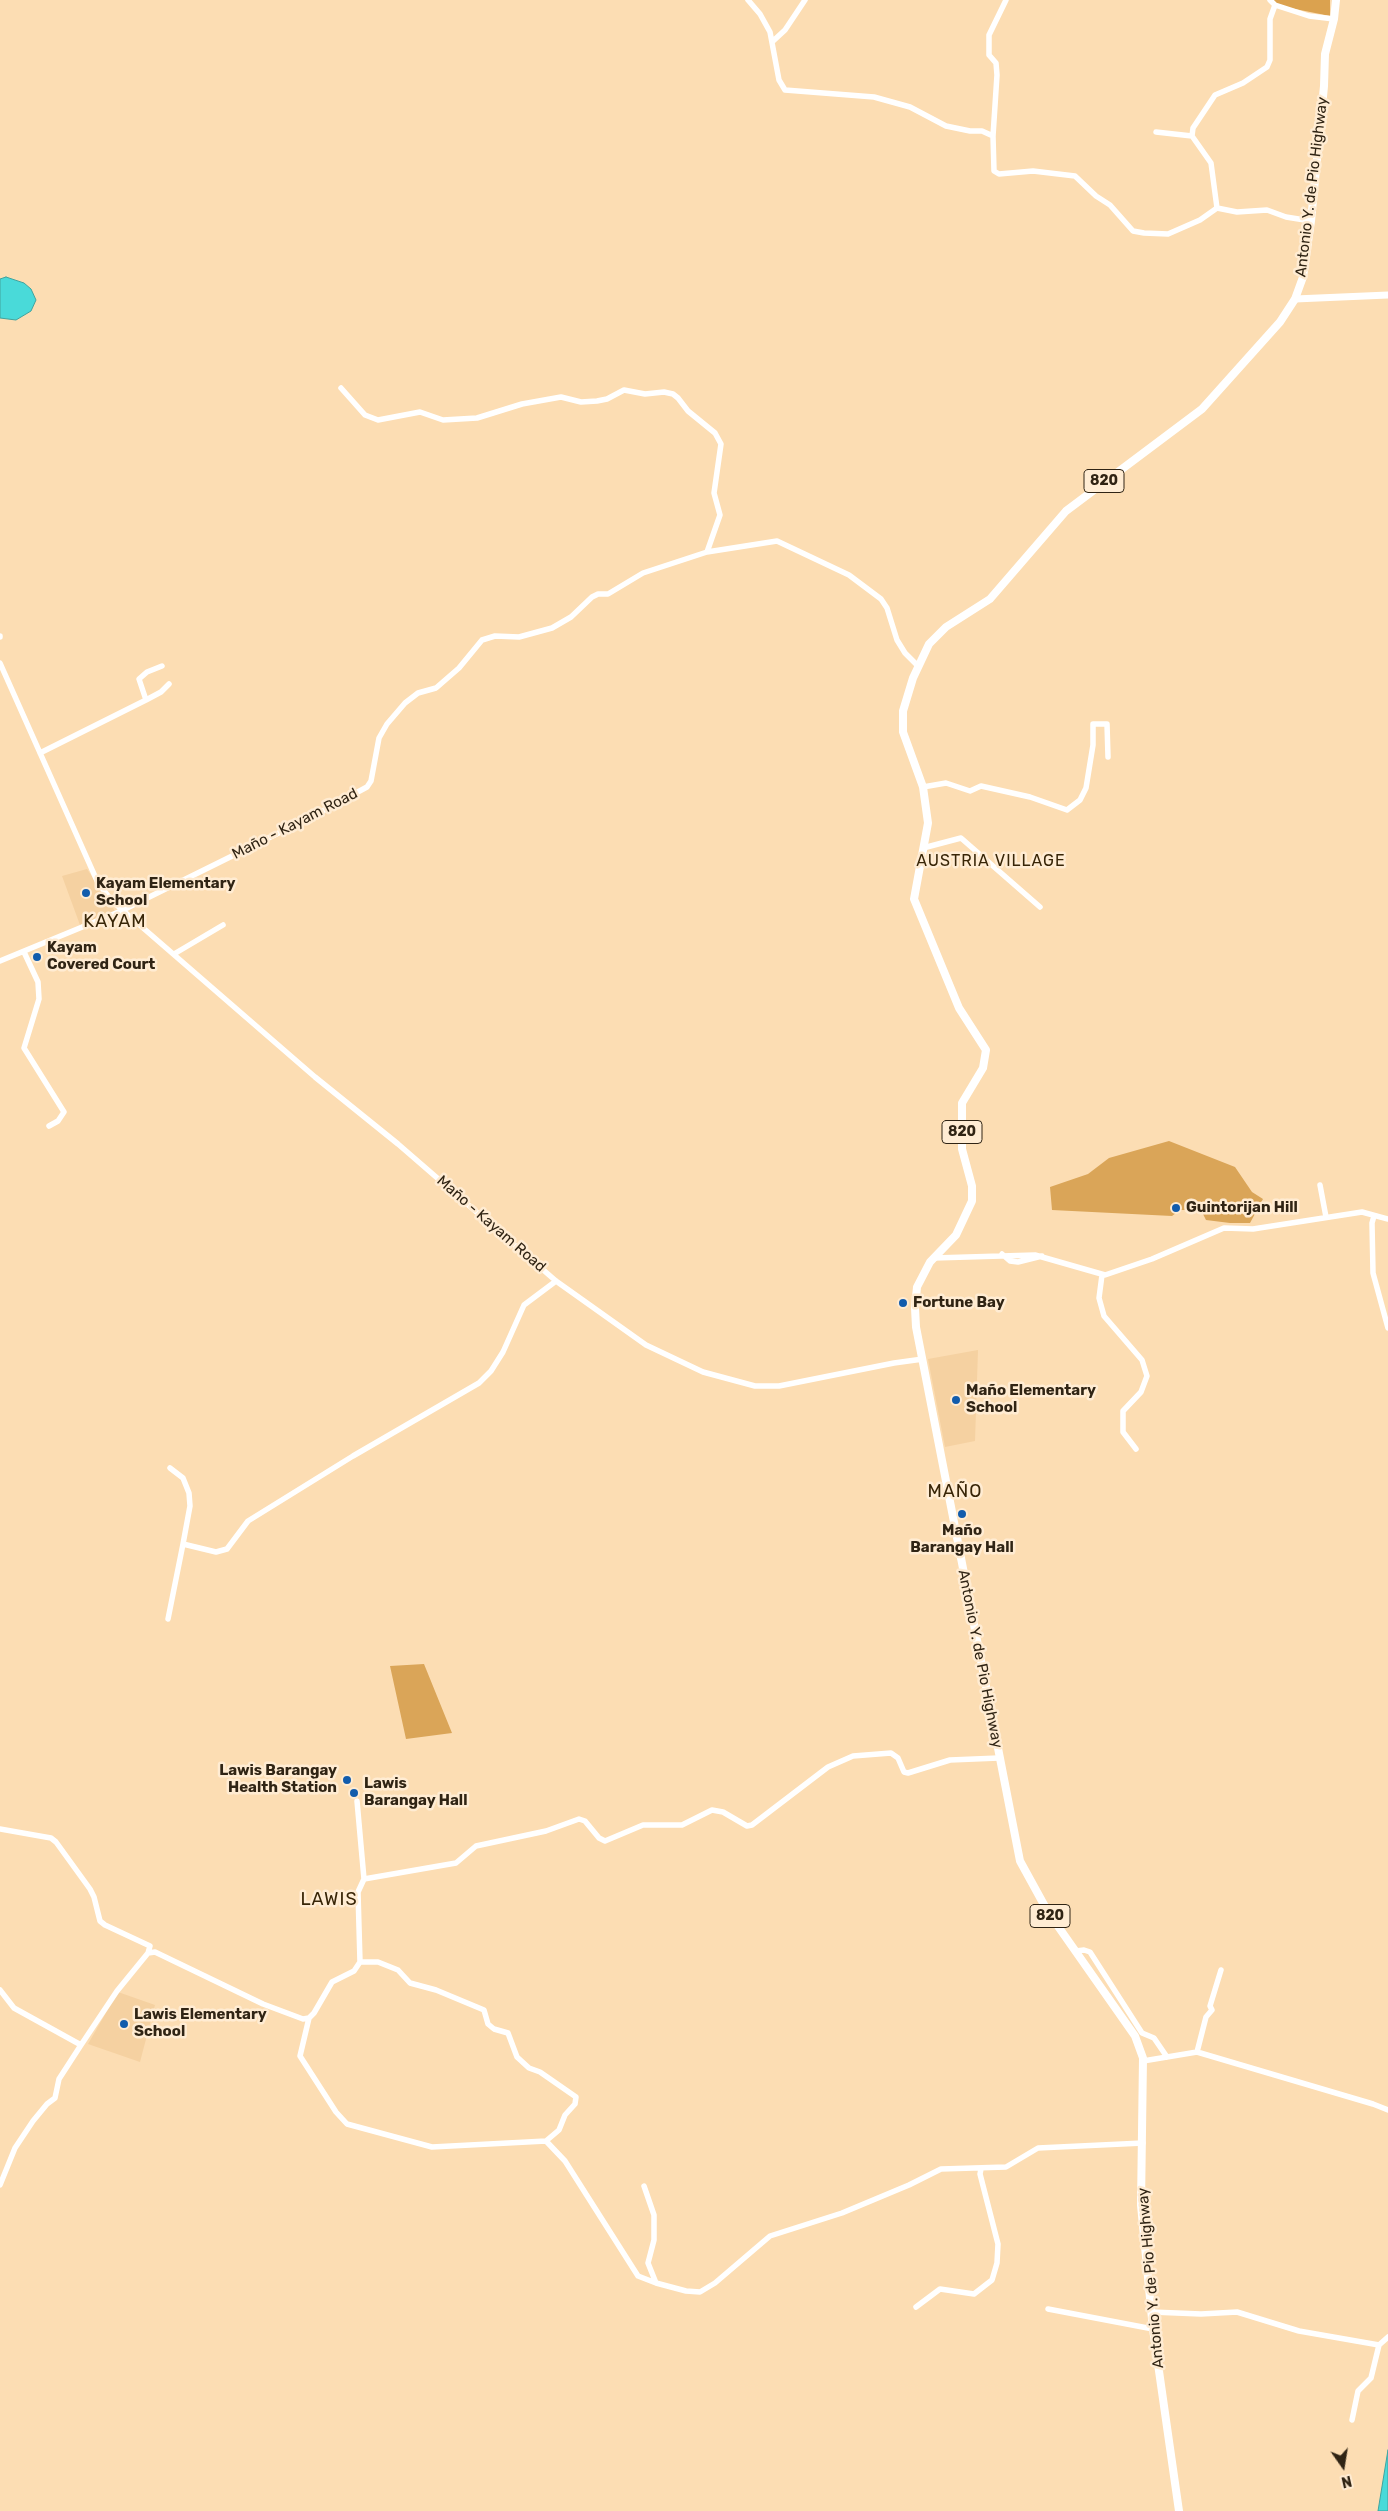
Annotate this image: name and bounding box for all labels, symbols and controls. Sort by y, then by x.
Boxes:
street label: Antonio Y. de Pio Highway [1292,96,1332,278]
road number: 820 [1084,470,1124,492]
street label: Maño - Kayam Road [229,785,361,863]
district label: AUSTRIA VILLAGE [914,851,1068,871]
place label: Kayam Elementary School [96,875,235,910]
marker: Kayam Elementary School [80,887,92,899]
district label: KAYAM [83,911,147,933]
place label: Kayam Covered Court [47,939,155,974]
marker: Kayam Covered Court [31,951,43,963]
road number: 820 [942,1120,982,1144]
street label: Maño - Kayam Road [433,1172,549,1276]
place label: Guintorijan Hill [1186,1199,1298,1217]
marker: Guintorijan Hill [1170,1202,1182,1214]
place label: Fortune Bay [913,1294,1005,1312]
marker: Fortune Bay [897,1297,909,1309]
place label: Maño Elementary School [966,1382,1096,1417]
marker: Maño Elementary School [950,1394,962,1406]
district label: MAÑO [927,1481,983,1503]
marker: Maño Barangay Hall [956,1508,968,1520]
place label: Maño Barangay Hall [910,1522,1014,1557]
street label: Antonio Y. de Pio Highway [954,1568,1006,1750]
place label: Lawis Barangay Health Station [219,1762,337,1797]
marker: Lawis Barangay Health Station [341,1774,353,1786]
place label: Lawis Barangay Hall [364,1775,467,1810]
marker: Lawis Barangay Hall [348,1787,360,1799]
district label: LAWIS [300,1889,358,1911]
road number: 820 [1030,1904,1070,1928]
place label: Lawis Elementary School [134,2006,267,2041]
marker: Lawis Elementary School [118,2018,130,2030]
street label: Antonio Y. de Pio Highway [1134,2187,1168,2369]
north arrow [1318,2441,1368,2491]
text: N [1340,2472,1353,2491]

